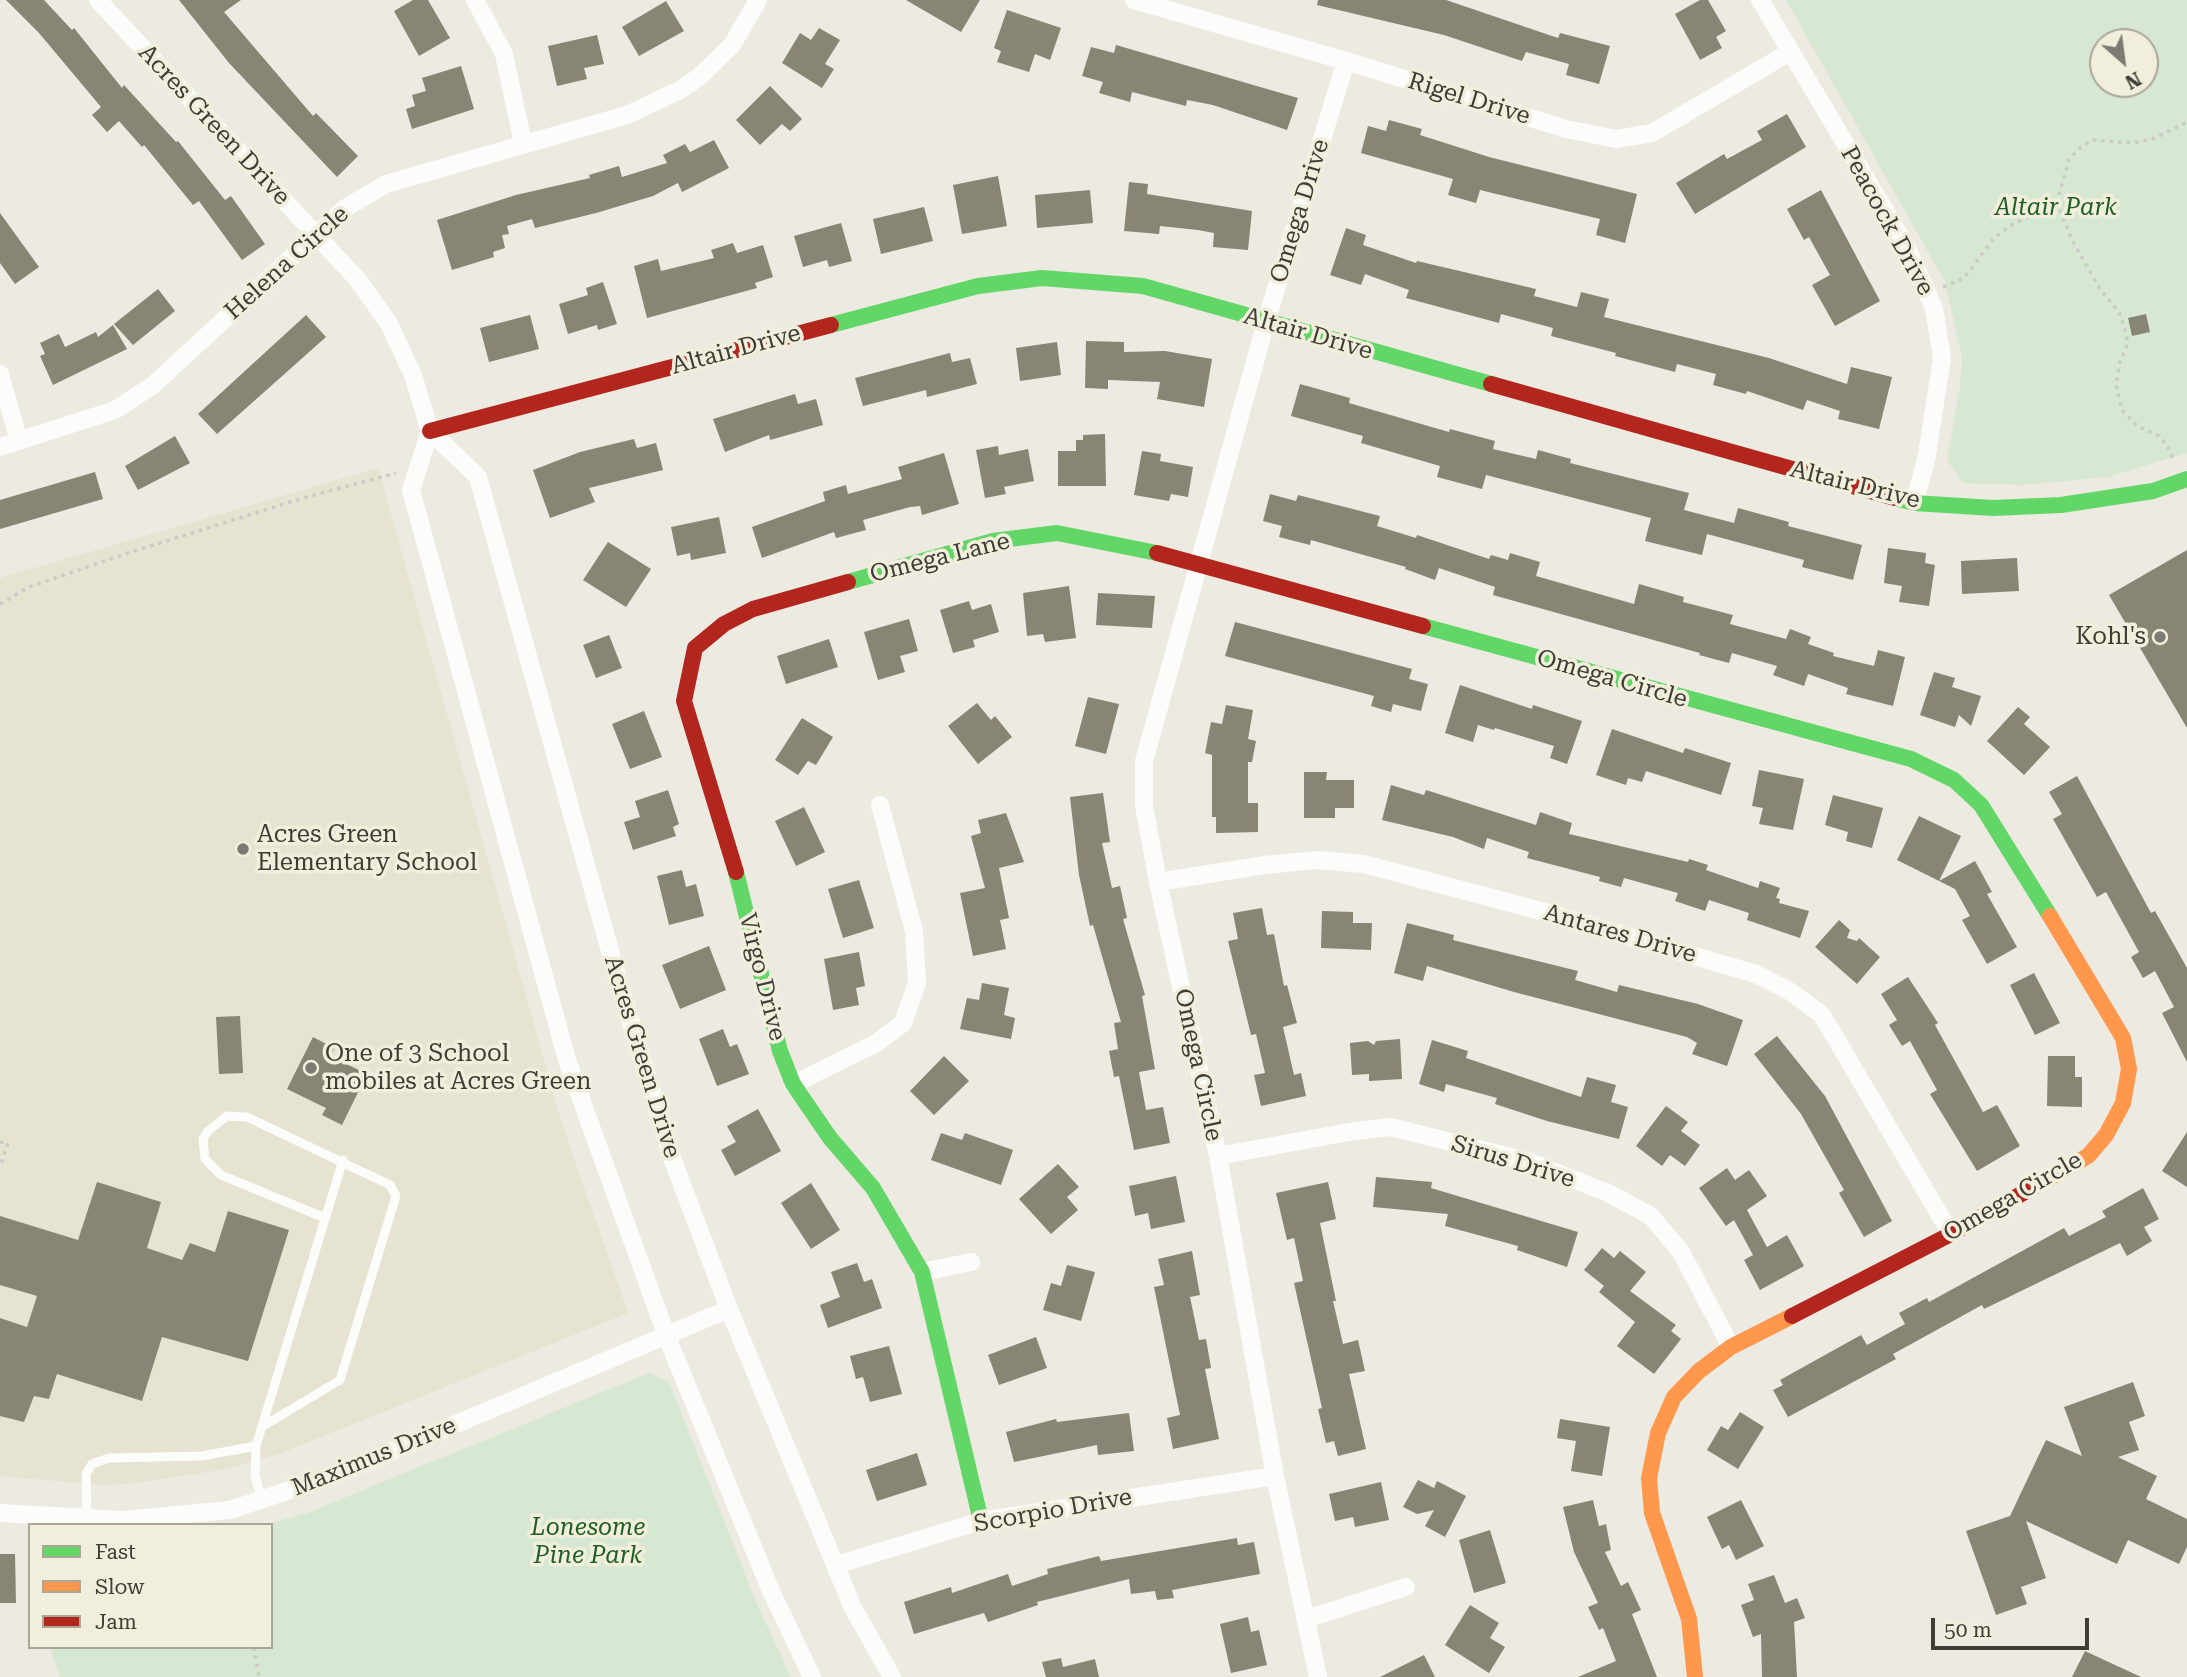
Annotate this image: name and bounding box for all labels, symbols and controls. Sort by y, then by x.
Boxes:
north arrow [2089,28,2159,98]
street label: Acres Green Drive [132,39,296,211]
street label: Rigel Drive [1404,67,1534,131]
text: N [2121,67,2145,94]
street label: Omega Drive [1264,136,1336,286]
street label: Peacock Drive [1834,141,1940,301]
park label: Altair Park [1995,194,2117,222]
street label: Helena Circle [219,200,355,326]
street label: Altair Drive [1240,302,1376,366]
street label: Altair Drive [668,319,804,381]
street label: Altair Drive [1787,455,1923,515]
street label: Omega Lane [867,527,1013,589]
place label: Kohl's [2075,623,2146,651]
marker: Kohl's [2152,629,2168,645]
street label: Omega Circle [1533,644,1691,714]
place label: Acres Green Elementary School [257,821,477,877]
marker: Acres Green Elementary School [235,841,251,857]
street label: Antares Drive [1541,899,1699,969]
street label: Virgo Drive [732,910,792,1044]
street label: Acres Green Drive [598,953,686,1161]
street label: Omega Circle [1168,986,1228,1144]
place label: One of 3 School mobiles at Acres Green [325,1040,591,1096]
marker: One of 3 School mobiles at Acres Green [303,1060,319,1076]
street label: Sirus Drive [1448,1130,1578,1194]
street label: Omega Circle [1939,1146,2087,1248]
street label: Maximus Drive [288,1411,460,1503]
street label: Scorpio Drive [972,1483,1134,1539]
park label: Lonesome Pine Park [531,1514,645,1570]
legend [28,1523,273,1649]
text: Fast [95,1540,136,1564]
text: Slow [95,1575,144,1599]
scale bar [1935,1604,2092,1648]
text: Jam [95,1610,137,1634]
text: 50 m [1944,1618,1992,1642]

